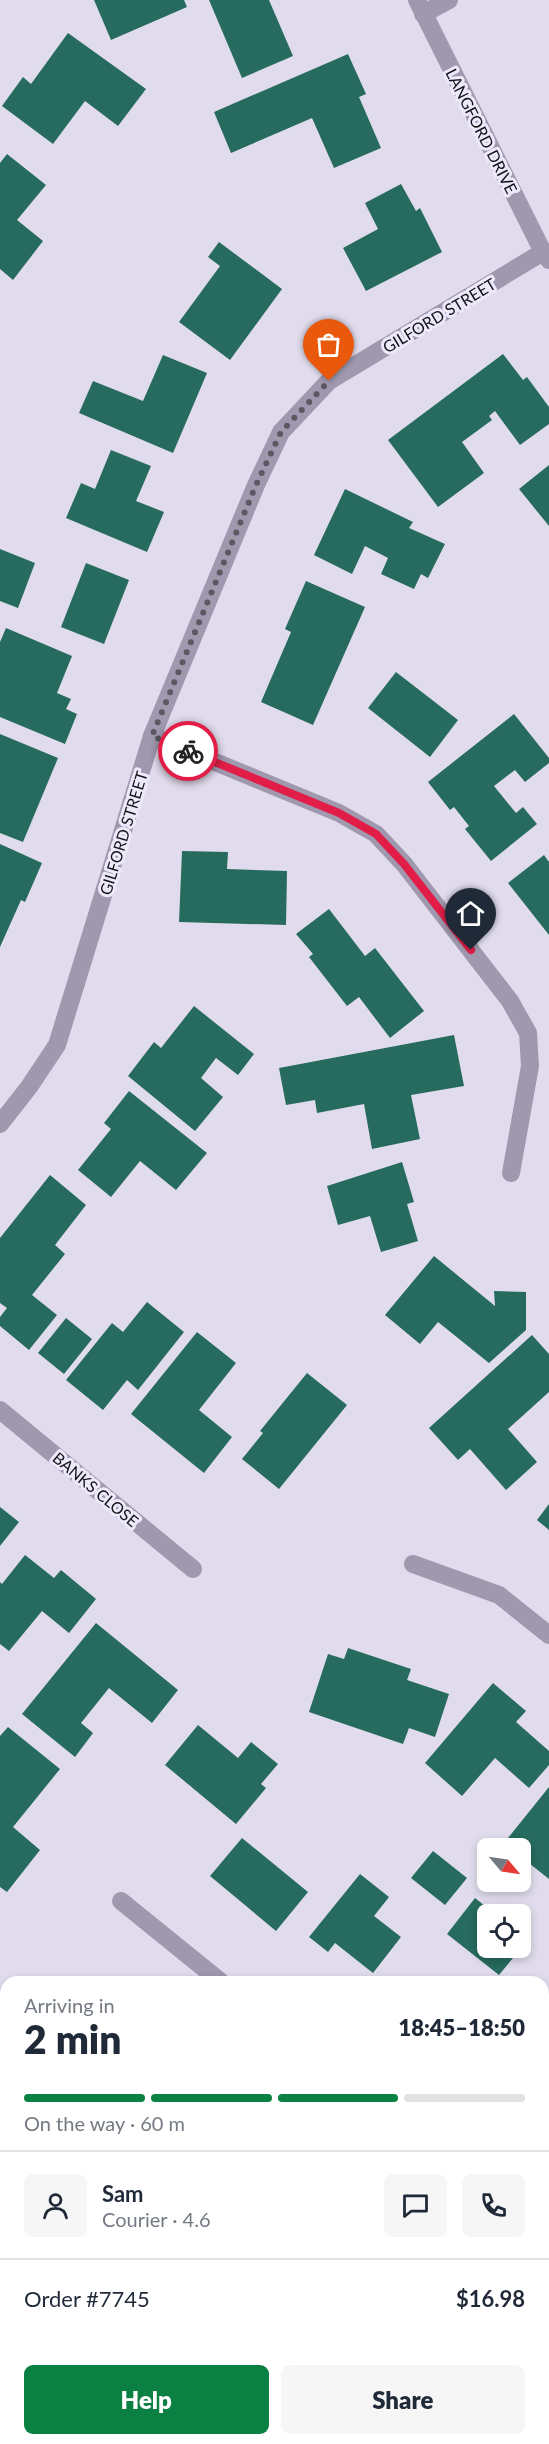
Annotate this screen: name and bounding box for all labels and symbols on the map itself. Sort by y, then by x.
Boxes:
street label: LANGFORD DRIVE [442,65,522,197]
street label: GILFORD STREET [379,273,499,356]
pin [303,319,354,381]
courier [158,721,218,781]
street label: GILFORD STREET [95,768,151,897]
pin [445,888,496,950]
street label: BANKS CLOSE [49,1448,143,1530]
north arrow [477,1838,531,1892]

